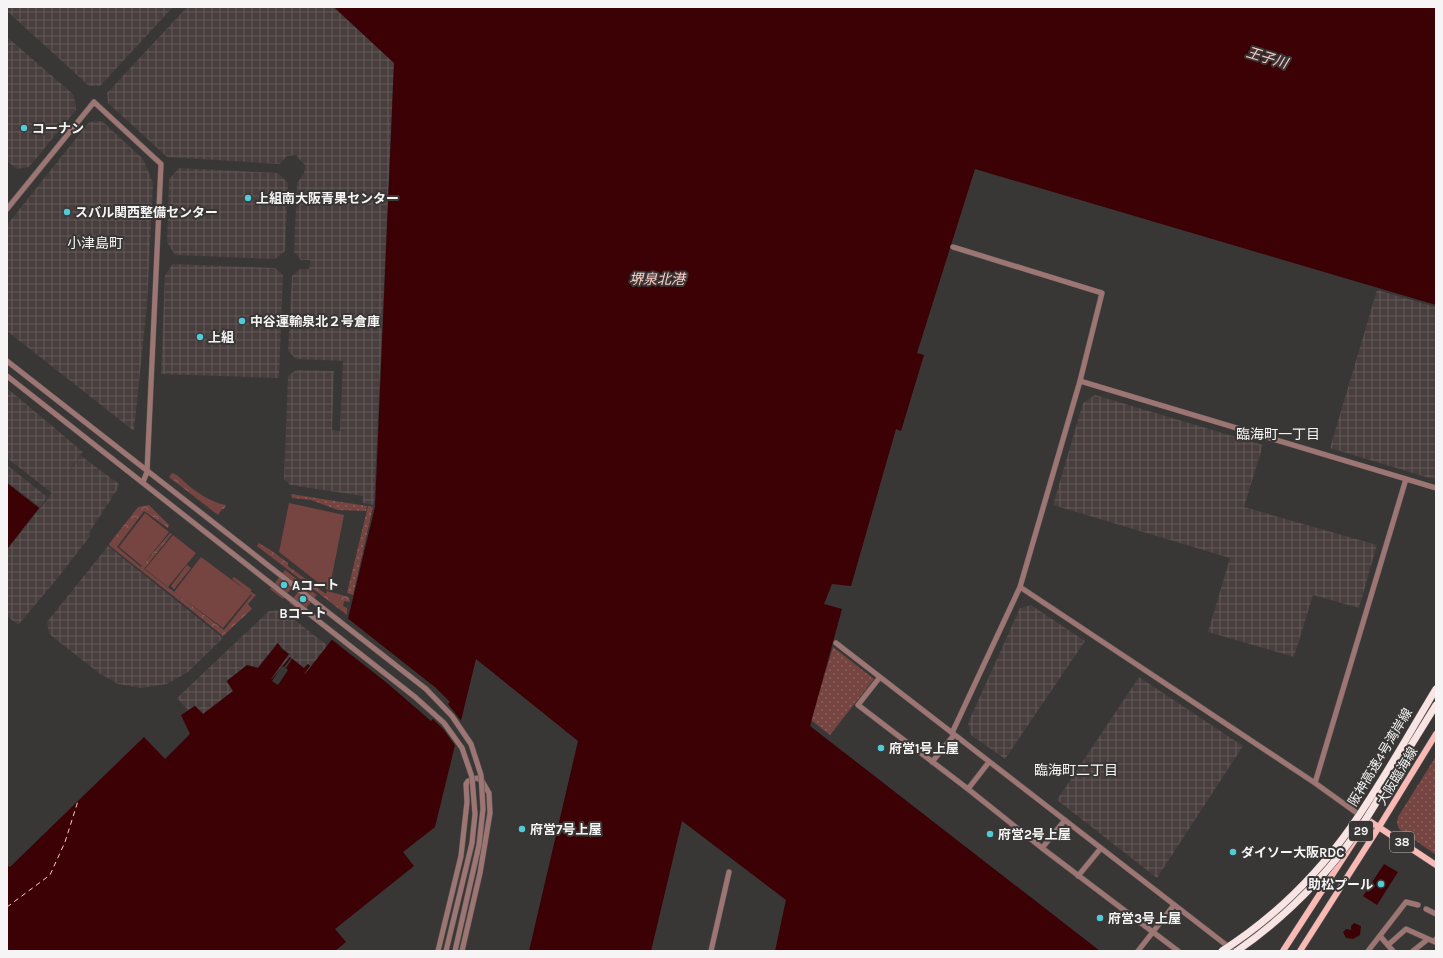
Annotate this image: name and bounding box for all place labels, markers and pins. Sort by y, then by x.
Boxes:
place label: コーナン [32,121,84,136]
marker: コーナン [19,123,29,133]
place label: 上組南大阪青果センター [256,191,399,206]
marker: 上組南大阪青果センター [243,193,253,203]
place label: スバル関西整備センター [75,205,218,220]
marker: スバル関西整備センター [62,207,72,217]
place label: 中谷運輸泉北２号倉庫 [250,314,380,329]
marker: 中谷運輸泉北２号倉庫 [237,316,247,326]
place label: 上組 [208,330,234,345]
marker: 上組 [195,332,205,342]
place label: Aコート [292,578,339,593]
marker: Aコート [279,580,289,590]
marker: Bコート [298,594,308,604]
place label: Bコート [279,606,327,621]
place label: 府営1号上屋 [889,741,959,756]
marker: 府営1号上屋 [876,743,886,753]
place label: 府営7号上屋 [530,822,601,837]
marker: 府営7号上屋 [517,824,527,834]
place label: 府営2号上屋 [998,827,1071,842]
marker: 府営2号上屋 [985,829,995,839]
place label: ダイソー大阪RDC [1241,845,1345,860]
marker: ダイソー大阪RDC [1228,847,1238,857]
place label: 助松プール [1308,877,1373,892]
marker: 助松プール [1376,879,1386,889]
place label: 府営3号上屋 [1108,911,1181,926]
marker: 府営3号上屋 [1095,913,1105,923]

